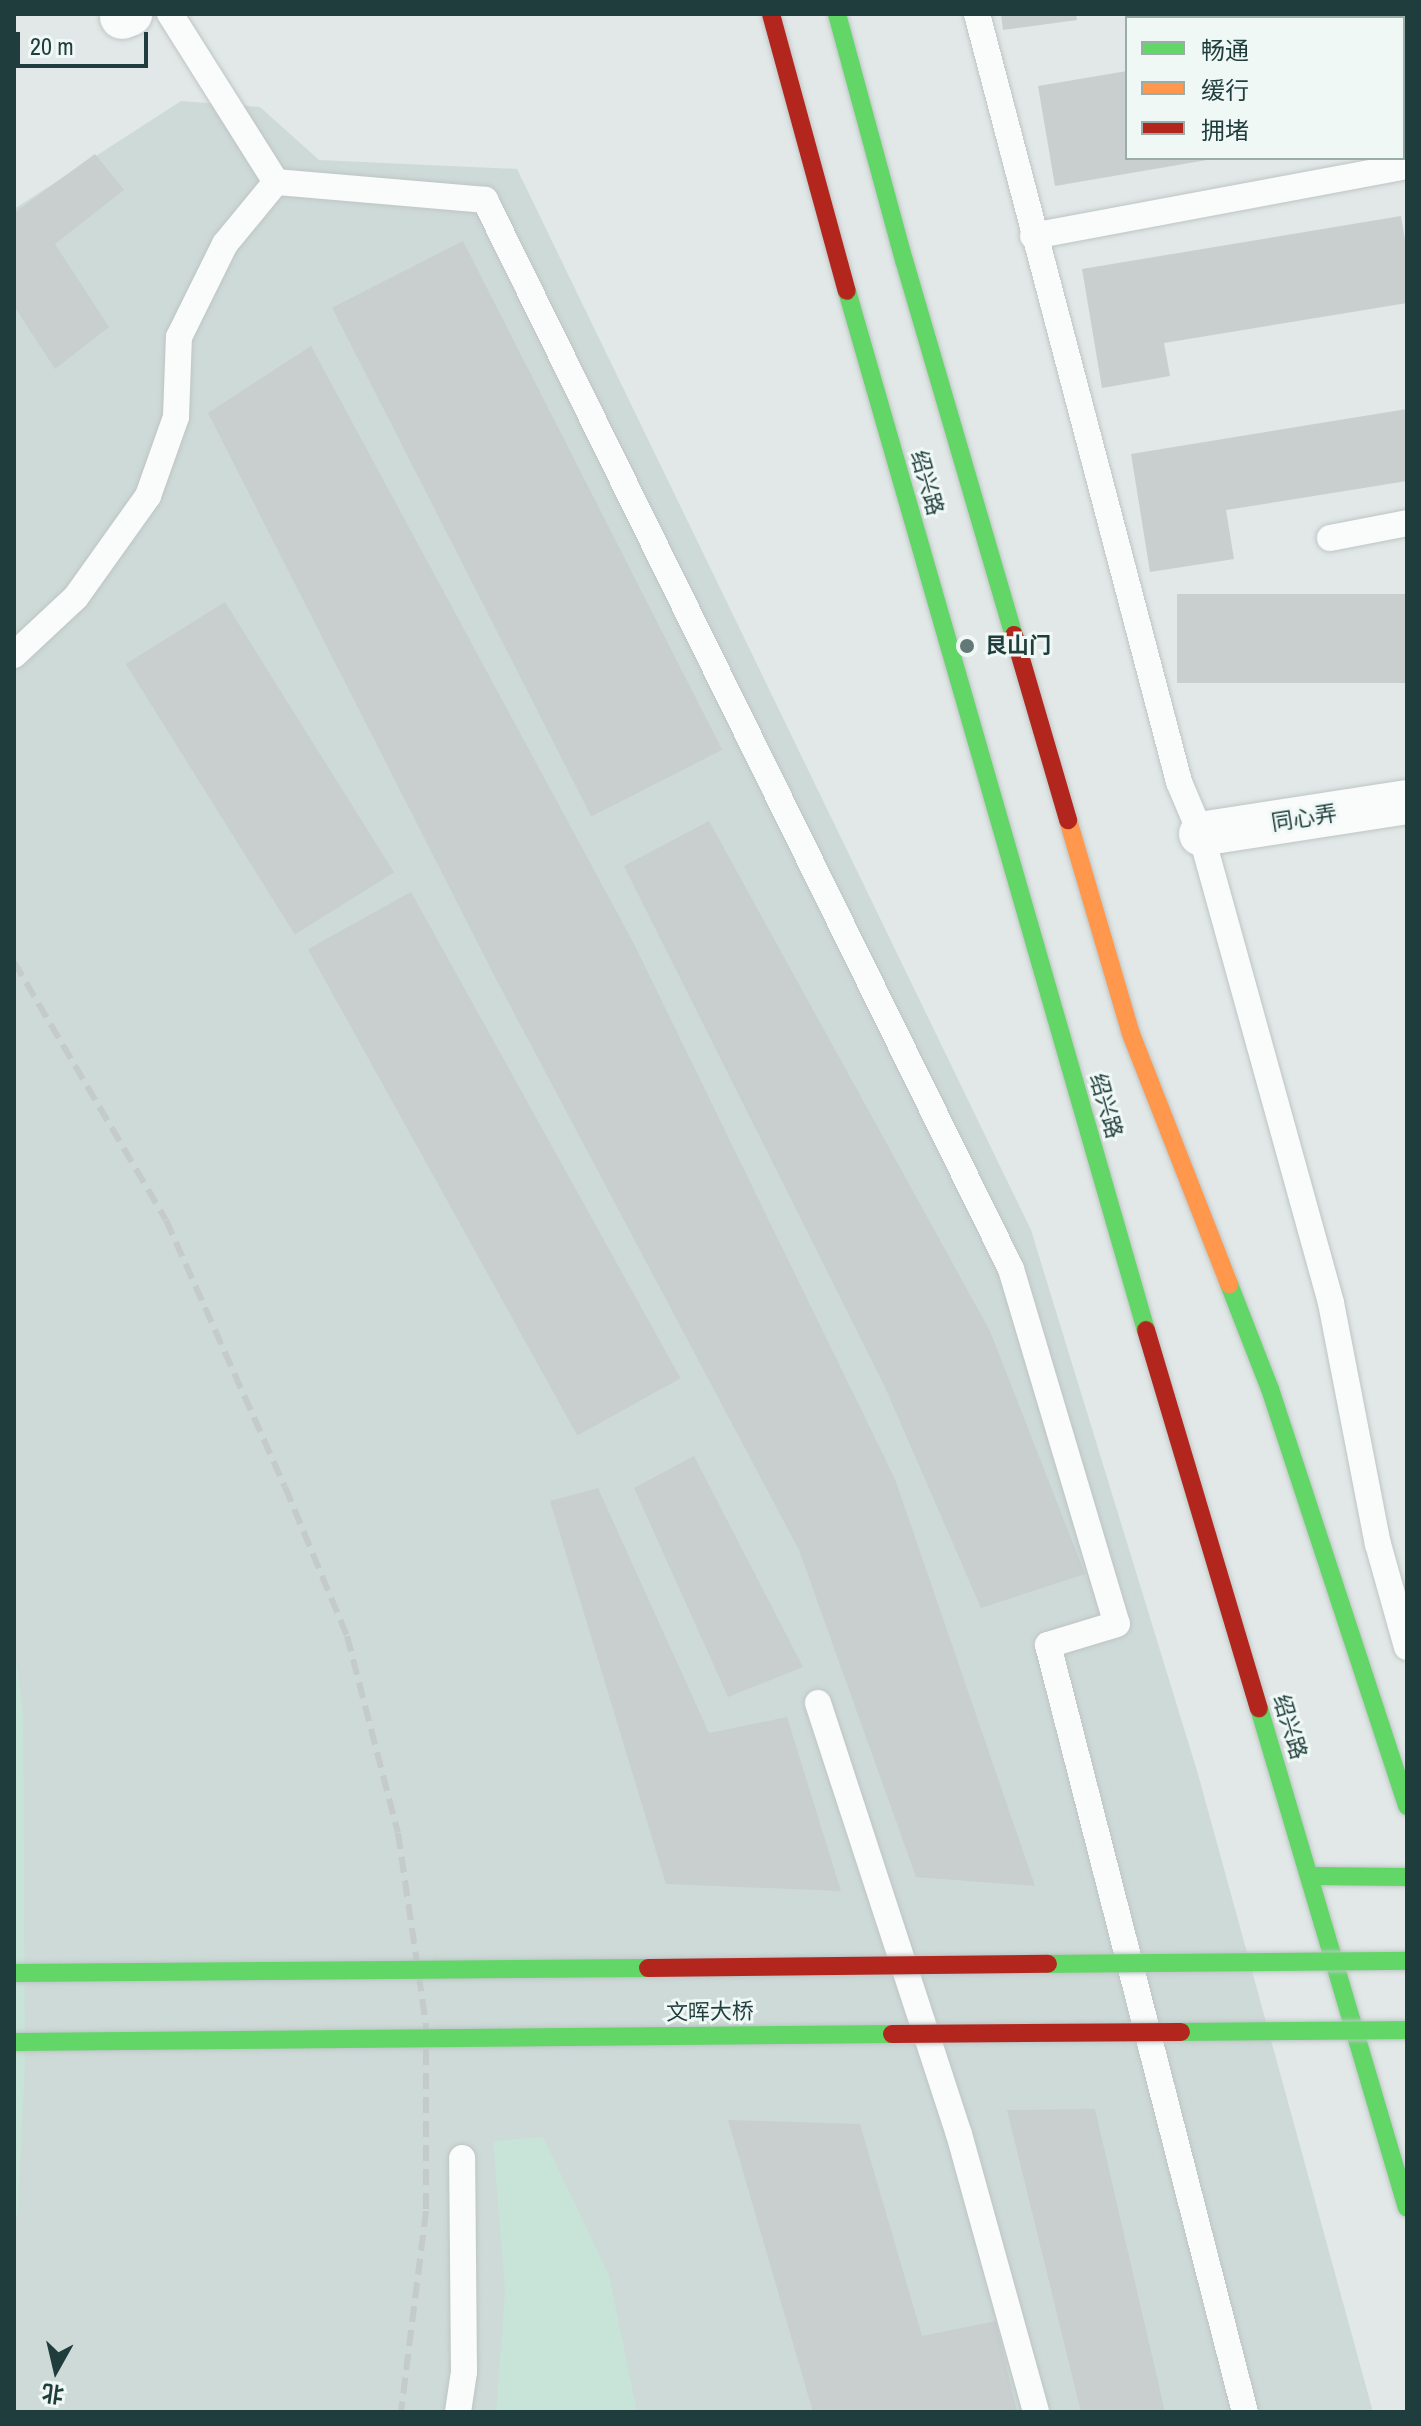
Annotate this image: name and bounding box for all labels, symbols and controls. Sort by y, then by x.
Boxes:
scale bar [20,16,152,66]
legend [1125,16,1405,160]
text: 20 m [30,30,74,62]
text: 畅通 [1201,34,1249,66]
text: 缓行 [1201,74,1249,106]
text: 拥堵 [1201,114,1249,146]
street label: 绍兴路 [905,448,949,518]
place label: 艮山门 [985,633,1051,659]
marker: 艮山门 [956,635,978,657]
street label: 同心弄 [1269,800,1339,836]
street label: 绍兴路 [1084,1071,1128,1141]
street label: 绍兴路 [1268,1692,1312,1762]
street label: 文晖大桥 [666,1998,754,2026]
north arrow [16,2330,96,2410]
text: 北 [40,2377,66,2410]

